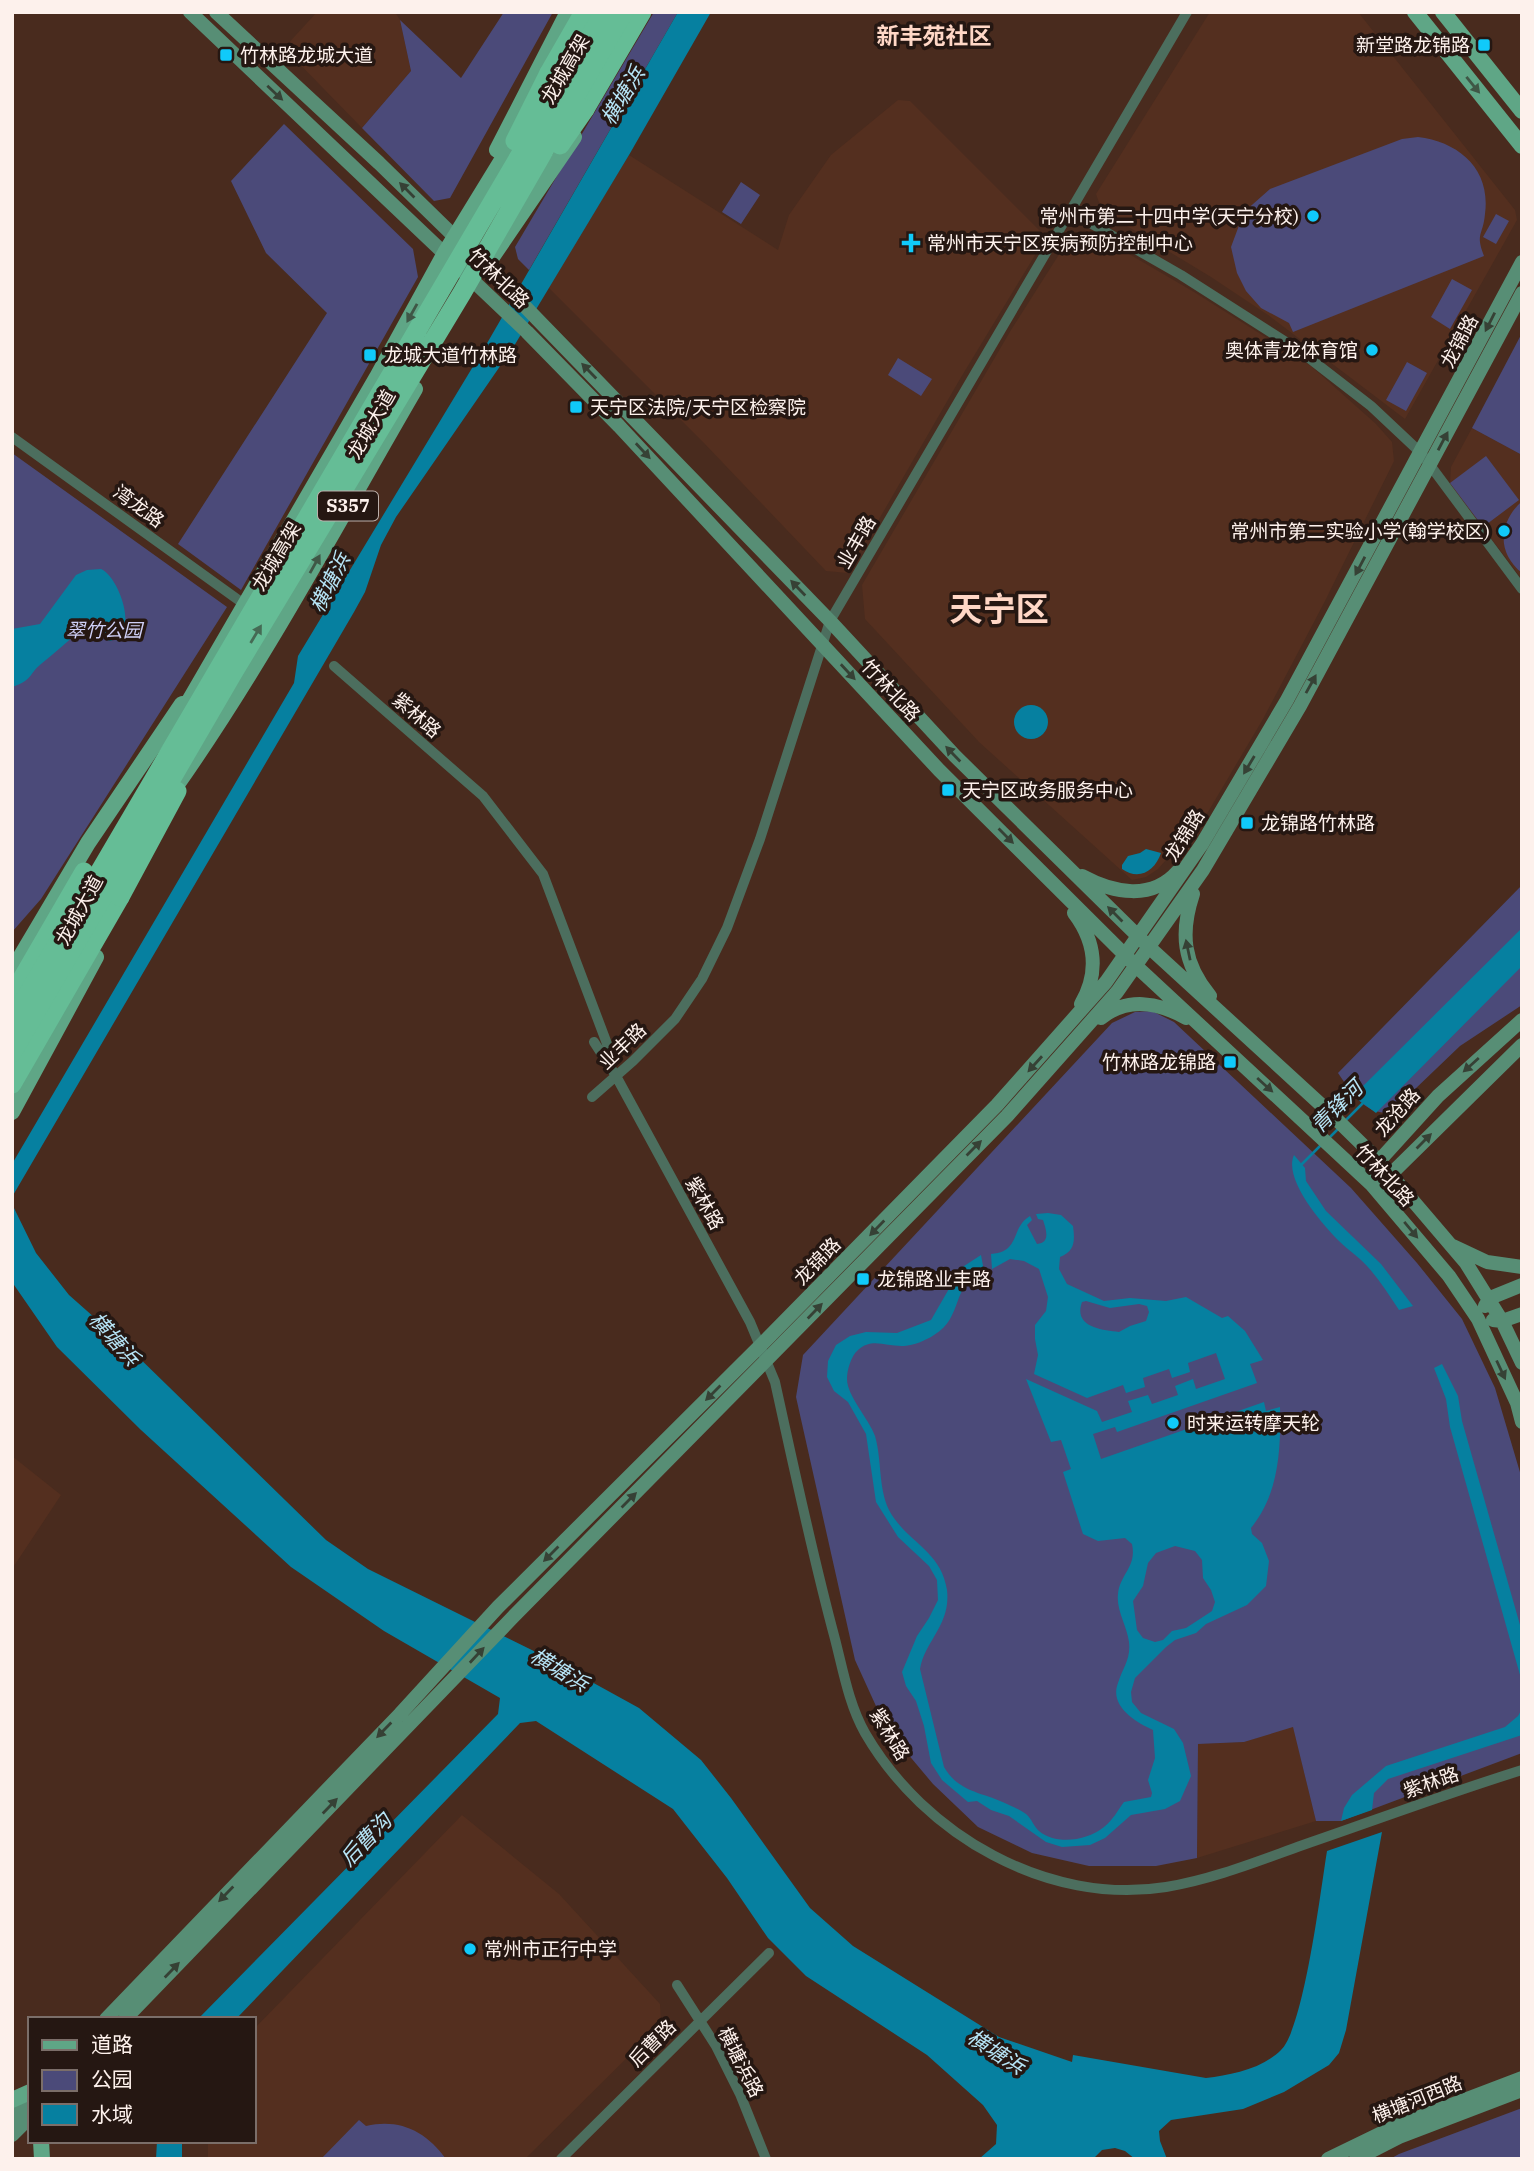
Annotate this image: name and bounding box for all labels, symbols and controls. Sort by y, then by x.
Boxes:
district label: 新丰苑社区 [877,20,992,50]
street label: 龙城高架 [536,30,594,108]
place label: 新堂路龙锦路 [1356,33,1470,57]
marker: 新堂路龙锦路 [1476,37,1492,53]
place label: 竹林路龙城大道 [240,43,373,67]
marker: 竹林路龙城大道 [218,47,234,63]
water label: 横塘浜 [594,60,651,130]
one-way arrow [1465,75,1480,93]
one-way arrow [266,84,283,100]
one-way arrow [398,181,415,198]
place label: 常州市第二十四中学(天宁分校) [1039,204,1299,228]
marker: 常州市第二十四中学(天宁分校) [1305,208,1321,224]
place label: 常州市天宁区疾病预防控制中心 [927,231,1193,255]
marker: 常州市天宁区疾病预防控制中心 [901,233,921,253]
street label: 竹林北路 [463,243,535,313]
one-way arrow [406,303,418,323]
street label: 龙锦路 [1435,310,1483,372]
one-way arrow [1485,313,1497,333]
place label: 奥体青龙体育馆 [1225,338,1358,362]
marker: 奥体青龙体育馆 [1364,342,1380,358]
place label: 龙城大道竹林路 [384,343,517,367]
marker: 龙城大道竹林路 [362,347,378,363]
one-way arrow [581,363,597,380]
street label: 龙城大道 [342,385,400,463]
place label: 天宁区法院/天宁区检察院 [590,395,806,419]
marker: 天宁区法院/天宁区检察院 [568,399,584,415]
one-way arrow [1437,431,1449,451]
one-way arrow [635,442,651,459]
street label: 湾龙路 [109,480,169,532]
road number: S357 [318,492,378,520]
street label: 业丰路 [831,511,881,573]
street label: 龙城高架 [246,517,306,595]
place label: 常州市第二实验小学(翰学校区) [1230,519,1490,543]
marker: 常州市第二实验小学(翰学校区) [1496,523,1512,539]
water label: 横塘浜 [302,546,357,617]
one-way arrow [309,554,321,574]
one-way arrow [1354,556,1366,576]
one-way arrow [789,579,806,596]
district label: 天宁区 [950,587,1049,630]
park label: 翠竹公园 [66,618,145,642]
one-way arrow [250,624,263,643]
street label: 竹林北路 [856,654,926,726]
one-way arrow [840,663,856,681]
one-way arrow [1305,674,1317,694]
street label: 紫林路 [388,687,446,743]
one-way arrow [945,746,961,763]
one-way arrow [1243,755,1255,774]
place label: 天宁区政务服务中心 [962,778,1133,802]
marker: 天宁区政务服务中心 [940,782,956,798]
street label: 龙锦路 [1159,804,1209,866]
place label: 龙锦路竹林路 [1261,811,1375,835]
marker: 龙锦路竹林路 [1239,815,1255,831]
one-way arrow [997,828,1014,845]
street label: 龙城大道 [50,871,108,949]
one-way arrow [1107,906,1123,923]
one-way arrow [1183,939,1194,961]
street label: 业丰路 [593,1018,651,1074]
place label: 竹林路龙锦路 [1102,1050,1216,1074]
marker: 竹林路龙锦路 [1222,1054,1238,1070]
one-way arrow [1027,1055,1043,1072]
one-way arrow [1463,1057,1480,1073]
water label: 青锋河 [1304,1071,1371,1138]
one-way arrow [1256,1076,1273,1092]
street label: 龙沧路 [1369,1083,1425,1141]
one-way arrow [1415,1133,1432,1150]
street label: 竹林北路 [1350,1139,1420,1211]
one-way arrow [965,1141,982,1157]
street label: 紫林路 [681,1172,729,1234]
one-way arrow [868,1219,885,1236]
one-way arrow [1403,1222,1418,1239]
street label: 龙锦路 [789,1232,845,1290]
place label: 龙锦路业丰路 [877,1267,991,1291]
marker: 龙锦路业丰路 [855,1271,871,1287]
one-way arrow [807,1303,823,1320]
water label: 横塘浜 [83,1306,148,1373]
one-way arrow [1495,1360,1507,1380]
one-way arrow [705,1385,722,1401]
place label: 时来运转摩天轮 [1187,1411,1320,1435]
marker: 时来运转摩天轮 [1165,1415,1181,1431]
one-way arrow [620,1492,637,1509]
one-way arrow [543,1545,560,1562]
water label: 横塘浜 [525,1641,595,1698]
one-way arrow [469,1647,485,1664]
street label: 紫林路 [865,1703,915,1765]
one-way arrow [377,1721,393,1738]
street label: 紫林路 [1400,1761,1462,1803]
one-way arrow [322,1798,338,1815]
water label: 后曹沟 [333,1805,399,1872]
one-way arrow [219,1885,235,1902]
place label: 常州市正行中学 [484,1937,617,1961]
marker: 常州市正行中学 [462,1941,478,1957]
one-way arrow [164,1961,181,1978]
street label: 后曹路 [623,2014,681,2072]
legend [28,2017,256,2143]
water label: 横塘浜 [963,2022,1032,2081]
street label: 横塘浜路 [713,2023,769,2101]
text: 道路 [91,2030,133,2058]
text: 公园 [91,2065,133,2093]
street label: 横塘河西路 [1368,2070,1466,2128]
text: 水域 [91,2100,133,2128]

